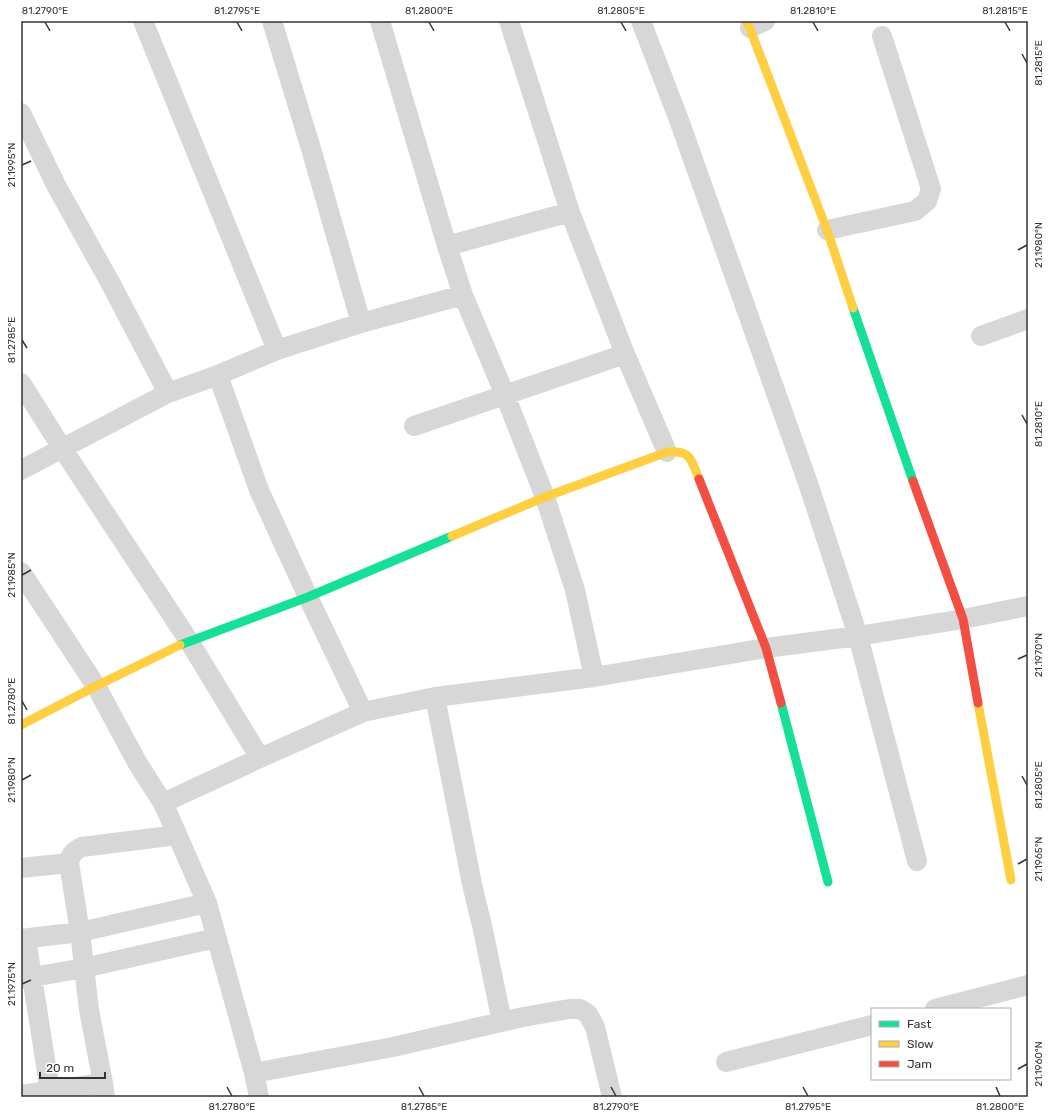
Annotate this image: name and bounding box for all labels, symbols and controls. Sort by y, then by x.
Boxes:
text: 81.2790°E [22,5,68,17]
text: 81.2795°E [214,5,260,17]
text: 81.2800°E [405,5,453,17]
text: 81.2805°E [597,5,645,17]
text: 81.2810°E [790,5,836,17]
text: 81.2815°E [982,5,1028,17]
text: 81.2815°E [1033,40,1045,86]
text: 21.1995°N [6,143,18,187]
text: 21.1980°N [1033,222,1045,268]
text: 81.2785°E [6,317,18,363]
text: 81.2810°E [1033,401,1045,447]
text: 21.1985°N [6,552,18,598]
text: 21.1970°N [1033,633,1045,677]
text: 81.2780°E [6,678,18,724]
text: 21.1980°N [6,757,18,803]
text: 81.2805°E [1033,761,1045,809]
text: 21.1965°N [1033,836,1045,881]
text: 21.1975°N [6,962,18,1006]
legend [871,1008,1011,1080]
text: Fast [907,1017,931,1031]
text: Slow [907,1037,934,1051]
text: 21.1960°N [1033,1041,1045,1087]
scale bar [40,1054,105,1080]
text: Jam [907,1057,932,1071]
text: 20 m [46,1061,74,1075]
text: 81.2780°E [209,1101,255,1113]
text: 81.2785°E [401,1101,447,1113]
text: 81.2790°E [593,1101,639,1113]
text: 81.2795°E [785,1101,831,1113]
text: 81.2800°E [976,1101,1024,1113]

